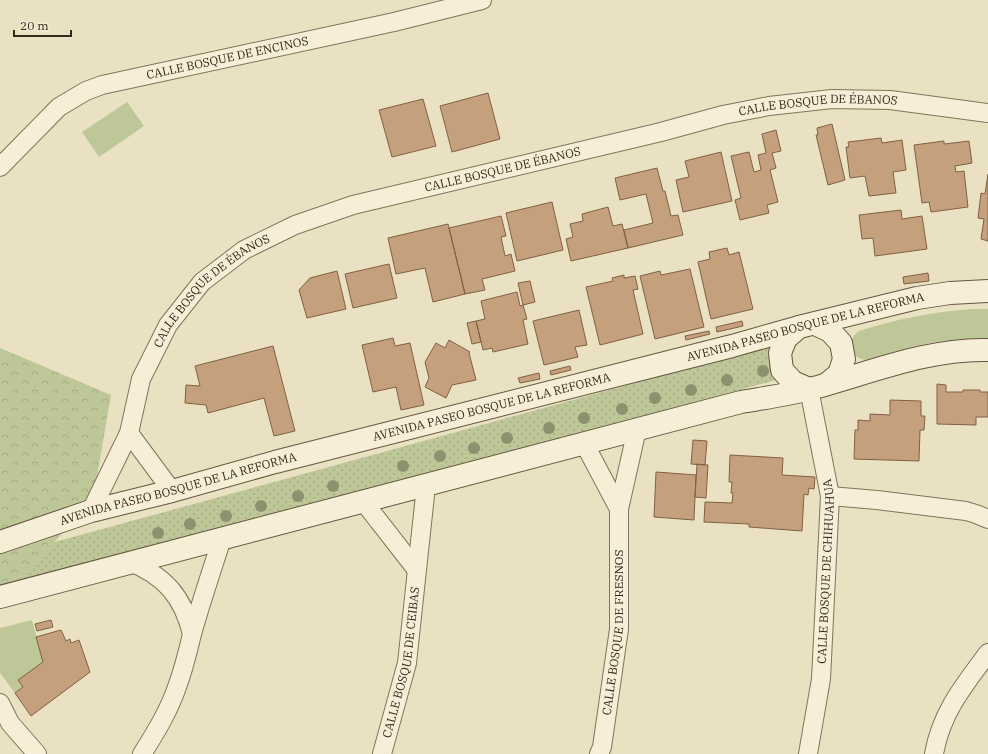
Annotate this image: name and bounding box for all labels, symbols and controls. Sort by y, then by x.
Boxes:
scale bar [14,12,71,38]
text: 20 m [20,18,49,33]
street label: CALLE BOSQUE DE ENCINOS [145,33,310,82]
street label: CALLE BOSQUE DE ÉBANOS [737,91,899,119]
street label: CALLE BOSQUE DE ÉBANOS [423,143,582,195]
street label: CALLE BOSQUE DE ÉBANOS [150,231,272,350]
street label: AVENIDA PASEO BOSQUE DE LA REFORMA [685,289,926,364]
street label: AVENIDA PASEO BOSQUE DE LA REFORMA [371,369,613,444]
street label: AVENIDA PASEO BOSQUE DE LA REFORMA [58,449,299,528]
street label: CALLE BOSQUE DE CHIHUAHUA [814,477,837,664]
street label: CALLE BOSQUE DE FRESNOS [599,550,626,716]
street label: CALLE BOSQUE DE CEIBAS [379,586,422,739]

